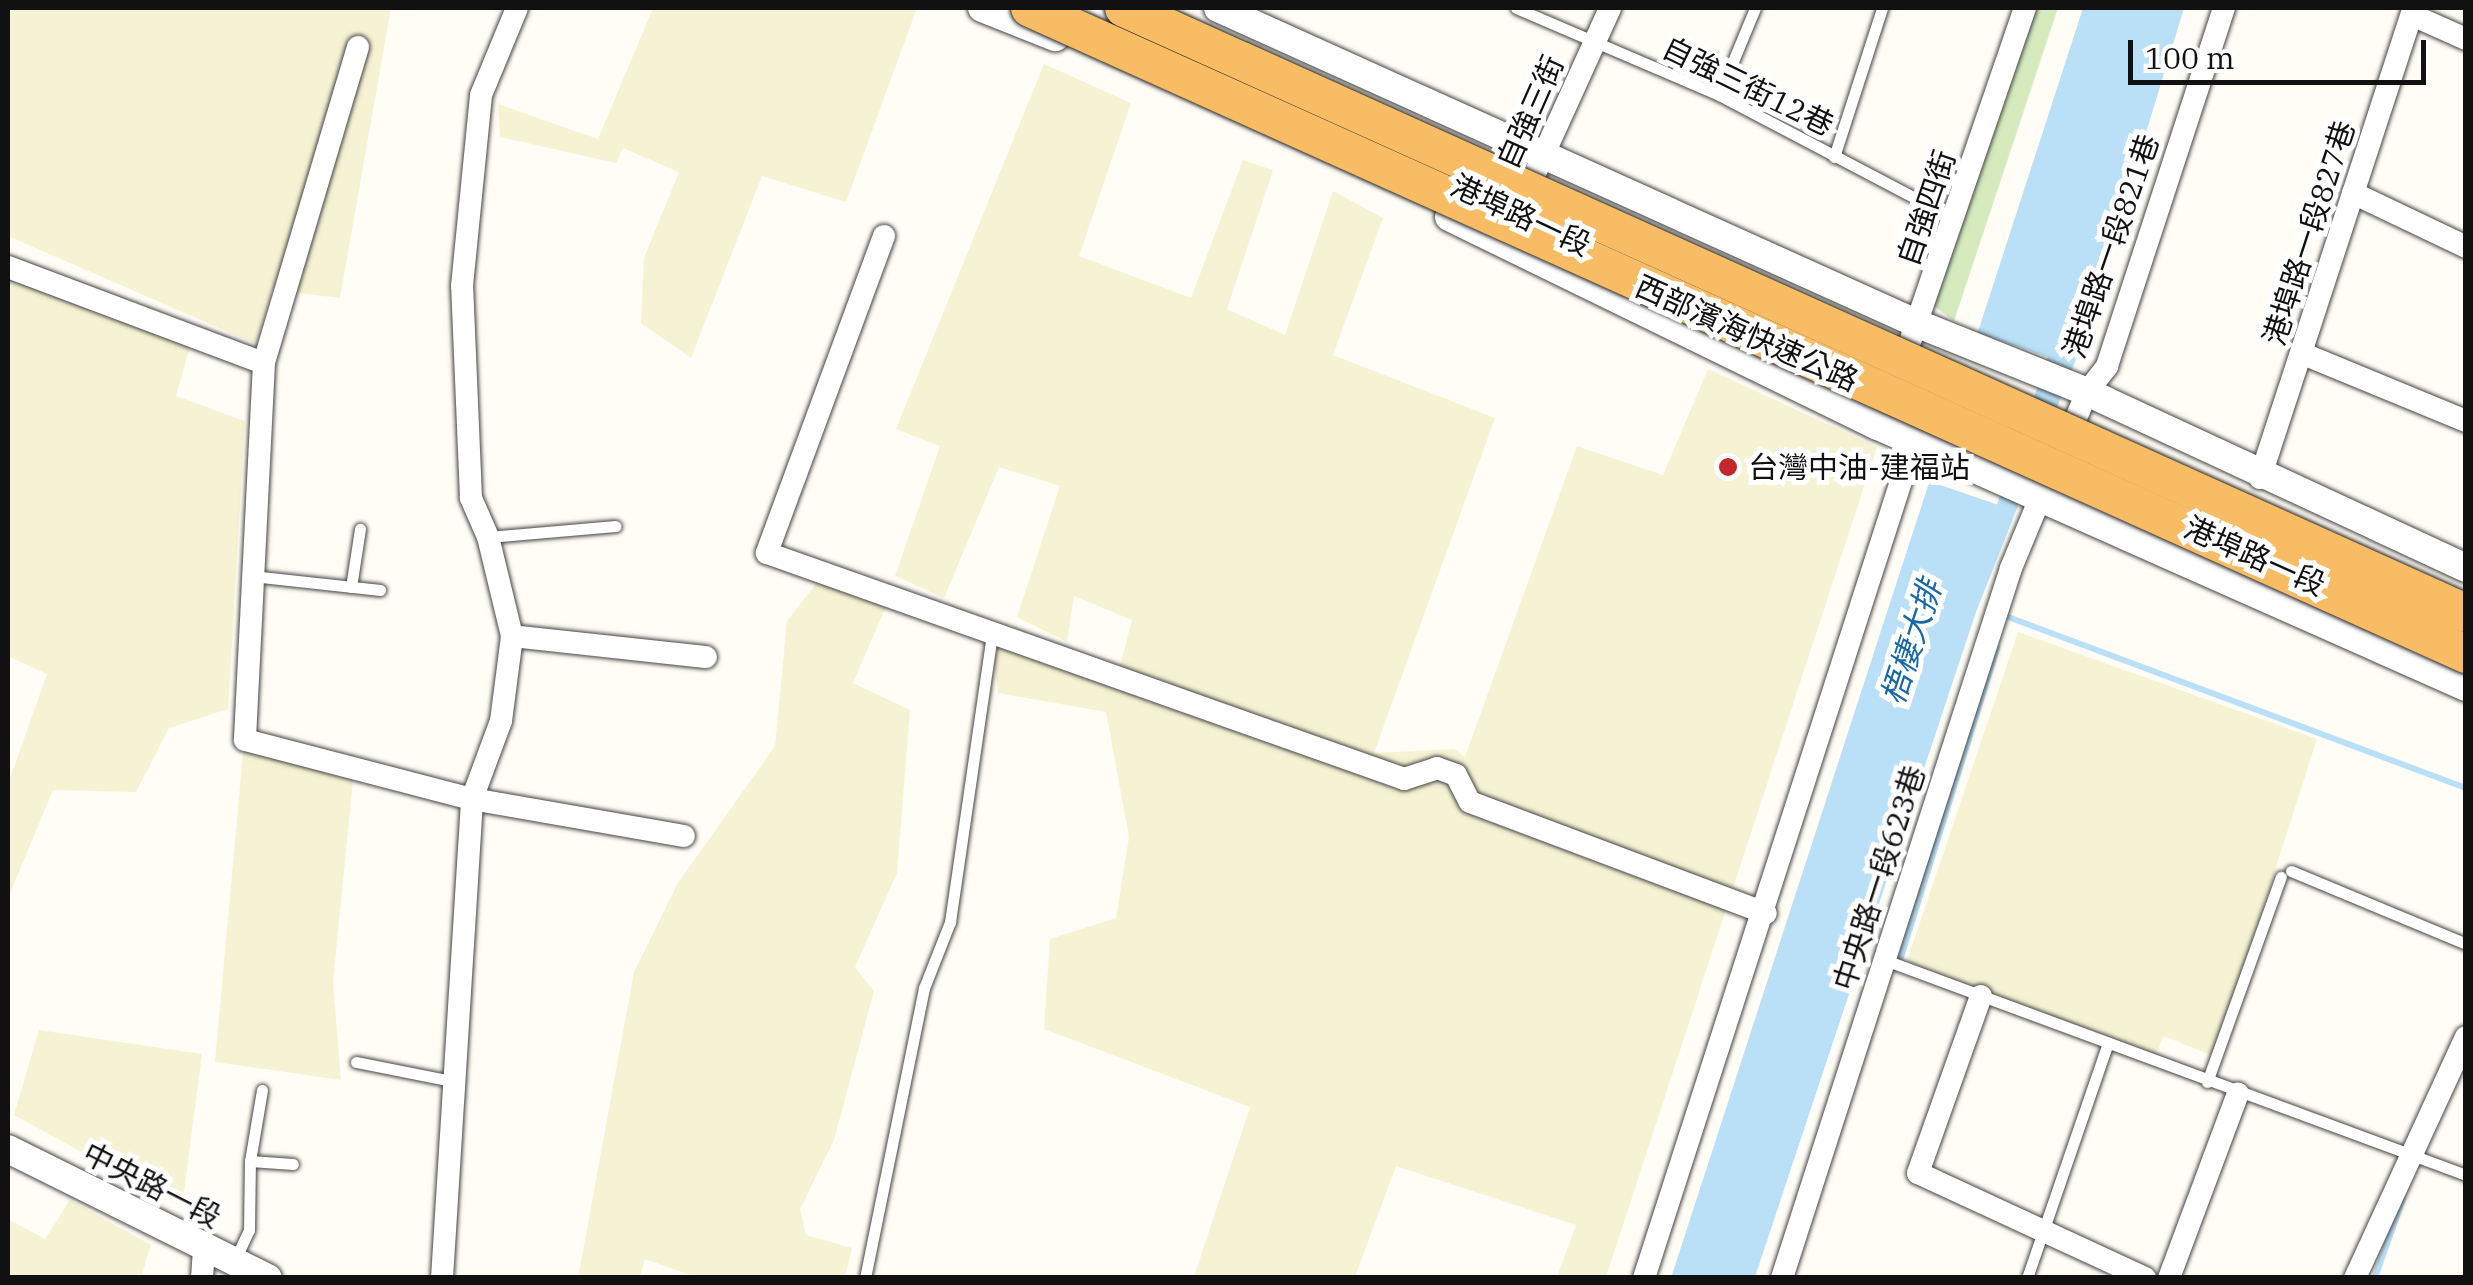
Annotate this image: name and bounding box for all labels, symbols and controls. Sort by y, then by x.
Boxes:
scale bar [2133,20,2430,82]
street label: 自強三街12巷 [1657,29,1839,143]
text: 100 m [2145,38,2235,77]
street label: 自強三街 [1489,50,1571,174]
street label: 港埠路一段827巷 [2256,116,2362,350]
street label: 港埠路一段821巷 [2056,130,2166,362]
street label: 自強四街 [1889,145,1963,271]
street label: 港埠路一段 [1445,167,1597,263]
street label: 西部濱海快速公路 [1630,268,1864,398]
place label: 台灣中油-建福站 [1748,449,1970,485]
marker: 台灣中油-建福站 [1717,456,1739,478]
street label: 港埠路一段 [2179,509,2331,603]
water label: 梧棲大排 [1873,575,1949,709]
street label: 中央路一段623巷 [1826,761,1932,995]
street label: 中央路一段 [77,1135,227,1235]

